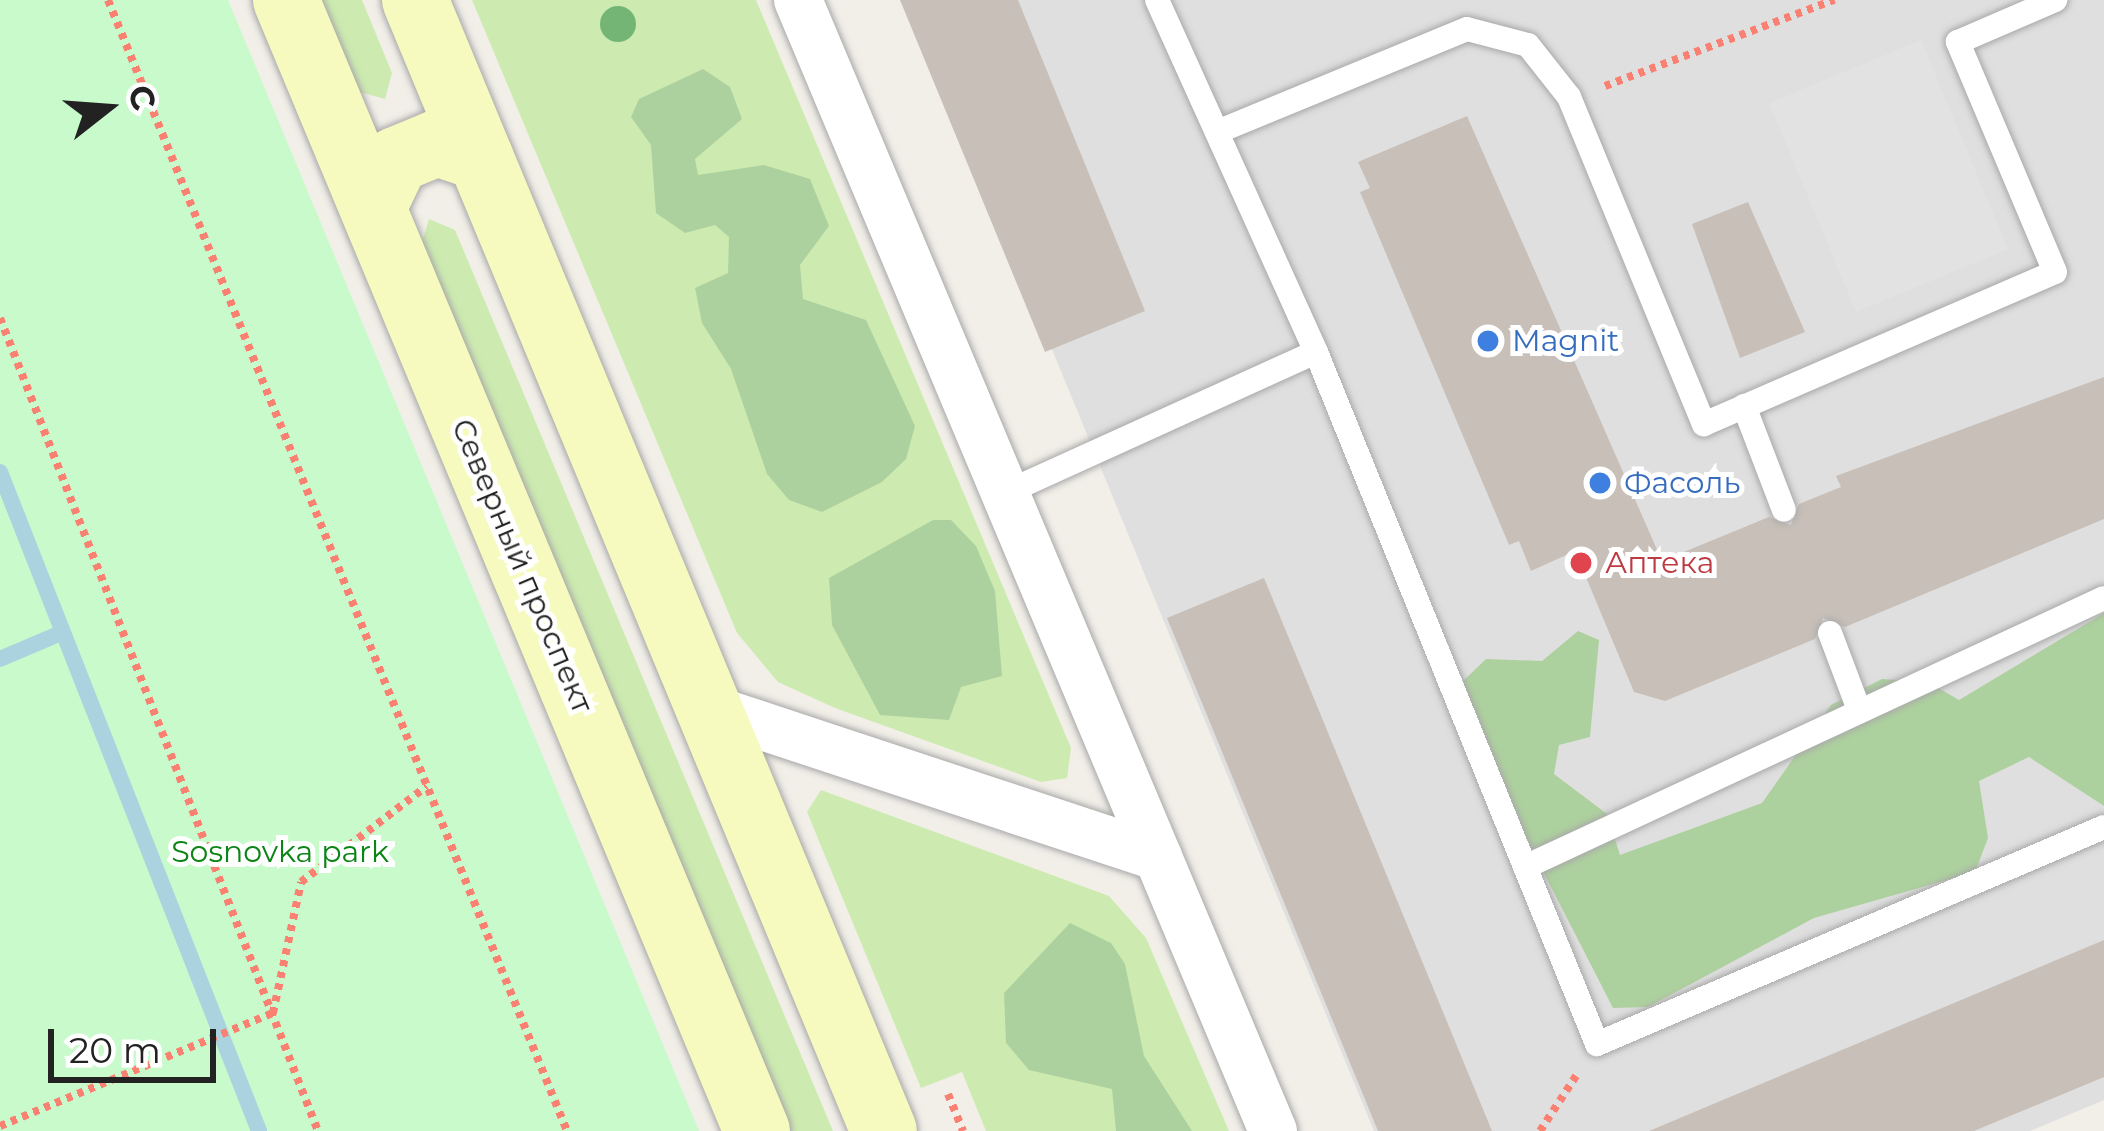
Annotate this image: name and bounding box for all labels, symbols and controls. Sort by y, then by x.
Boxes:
north arrow [48,48,168,168]
text: С [120,80,165,115]
place label: Magnit [1512,323,1619,359]
marker: Magnit [1475,328,1501,354]
street label: Северный проспект [444,414,600,718]
place label: Фасоль [1624,465,1740,501]
marker: Фасоль [1587,470,1613,496]
place label: Аптека [1605,545,1714,581]
marker: Аптека [1568,550,1594,576]
park label: Sosnovka park [171,834,389,870]
scale bar [54,1005,222,1079]
text: 20 m [69,1028,161,1072]

